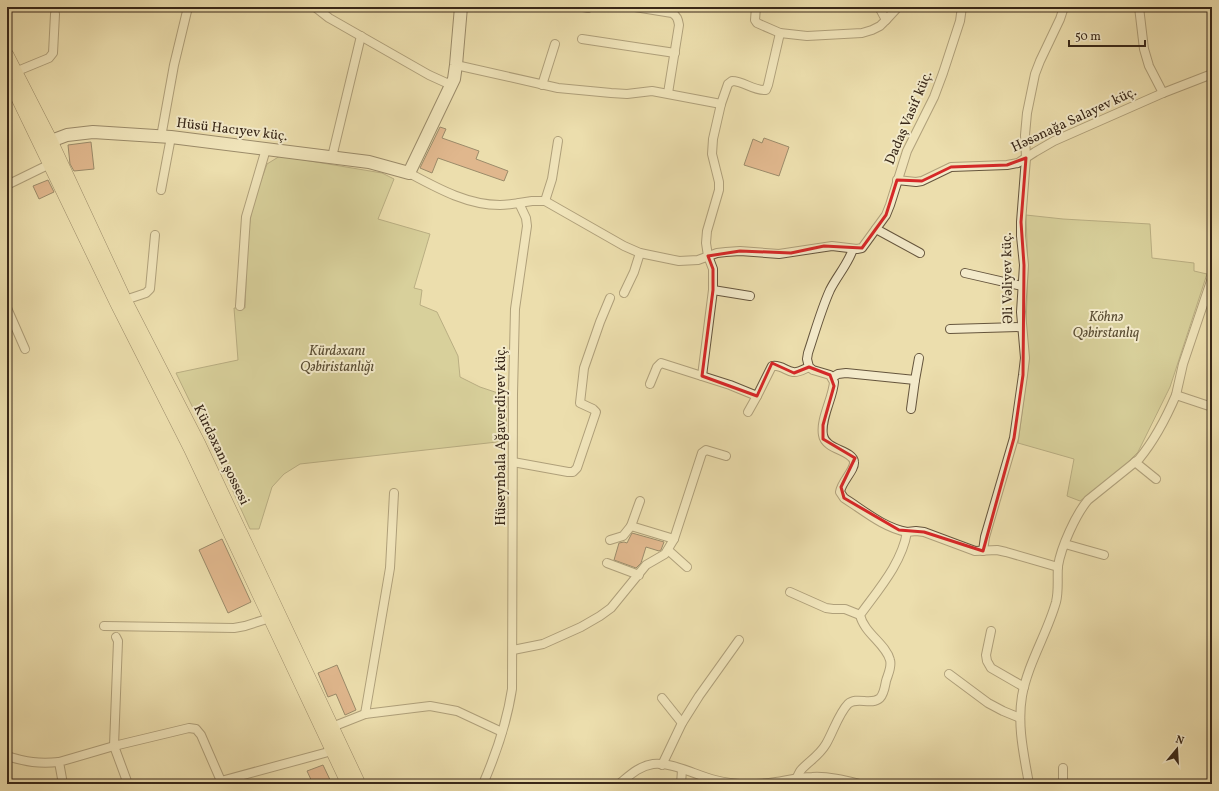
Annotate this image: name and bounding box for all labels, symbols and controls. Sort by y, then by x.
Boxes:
scale bar [1069,22,1145,48]
text: 50 m [1075,29,1101,45]
street label: Dadaş Vasif küç. [881,68,937,168]
street label: Həsənağa Salayev küç. [1008,83,1140,157]
street label: Hüsü Hacıyev küç. [175,114,289,146]
street label: Əli Vəliyev küç. [998,232,1018,324]
park label: Köhnə Qəbirstanlıq [1072,308,1140,343]
park label: Kürdəxanı Qəbiristanlığı [300,342,374,377]
street label: Hüseynbala Ağaverdiyev küç. [492,346,511,526]
street label: Kürdəxanı şossesi [188,402,254,508]
north arrow [1157,729,1197,769]
text: N [1174,733,1186,749]

